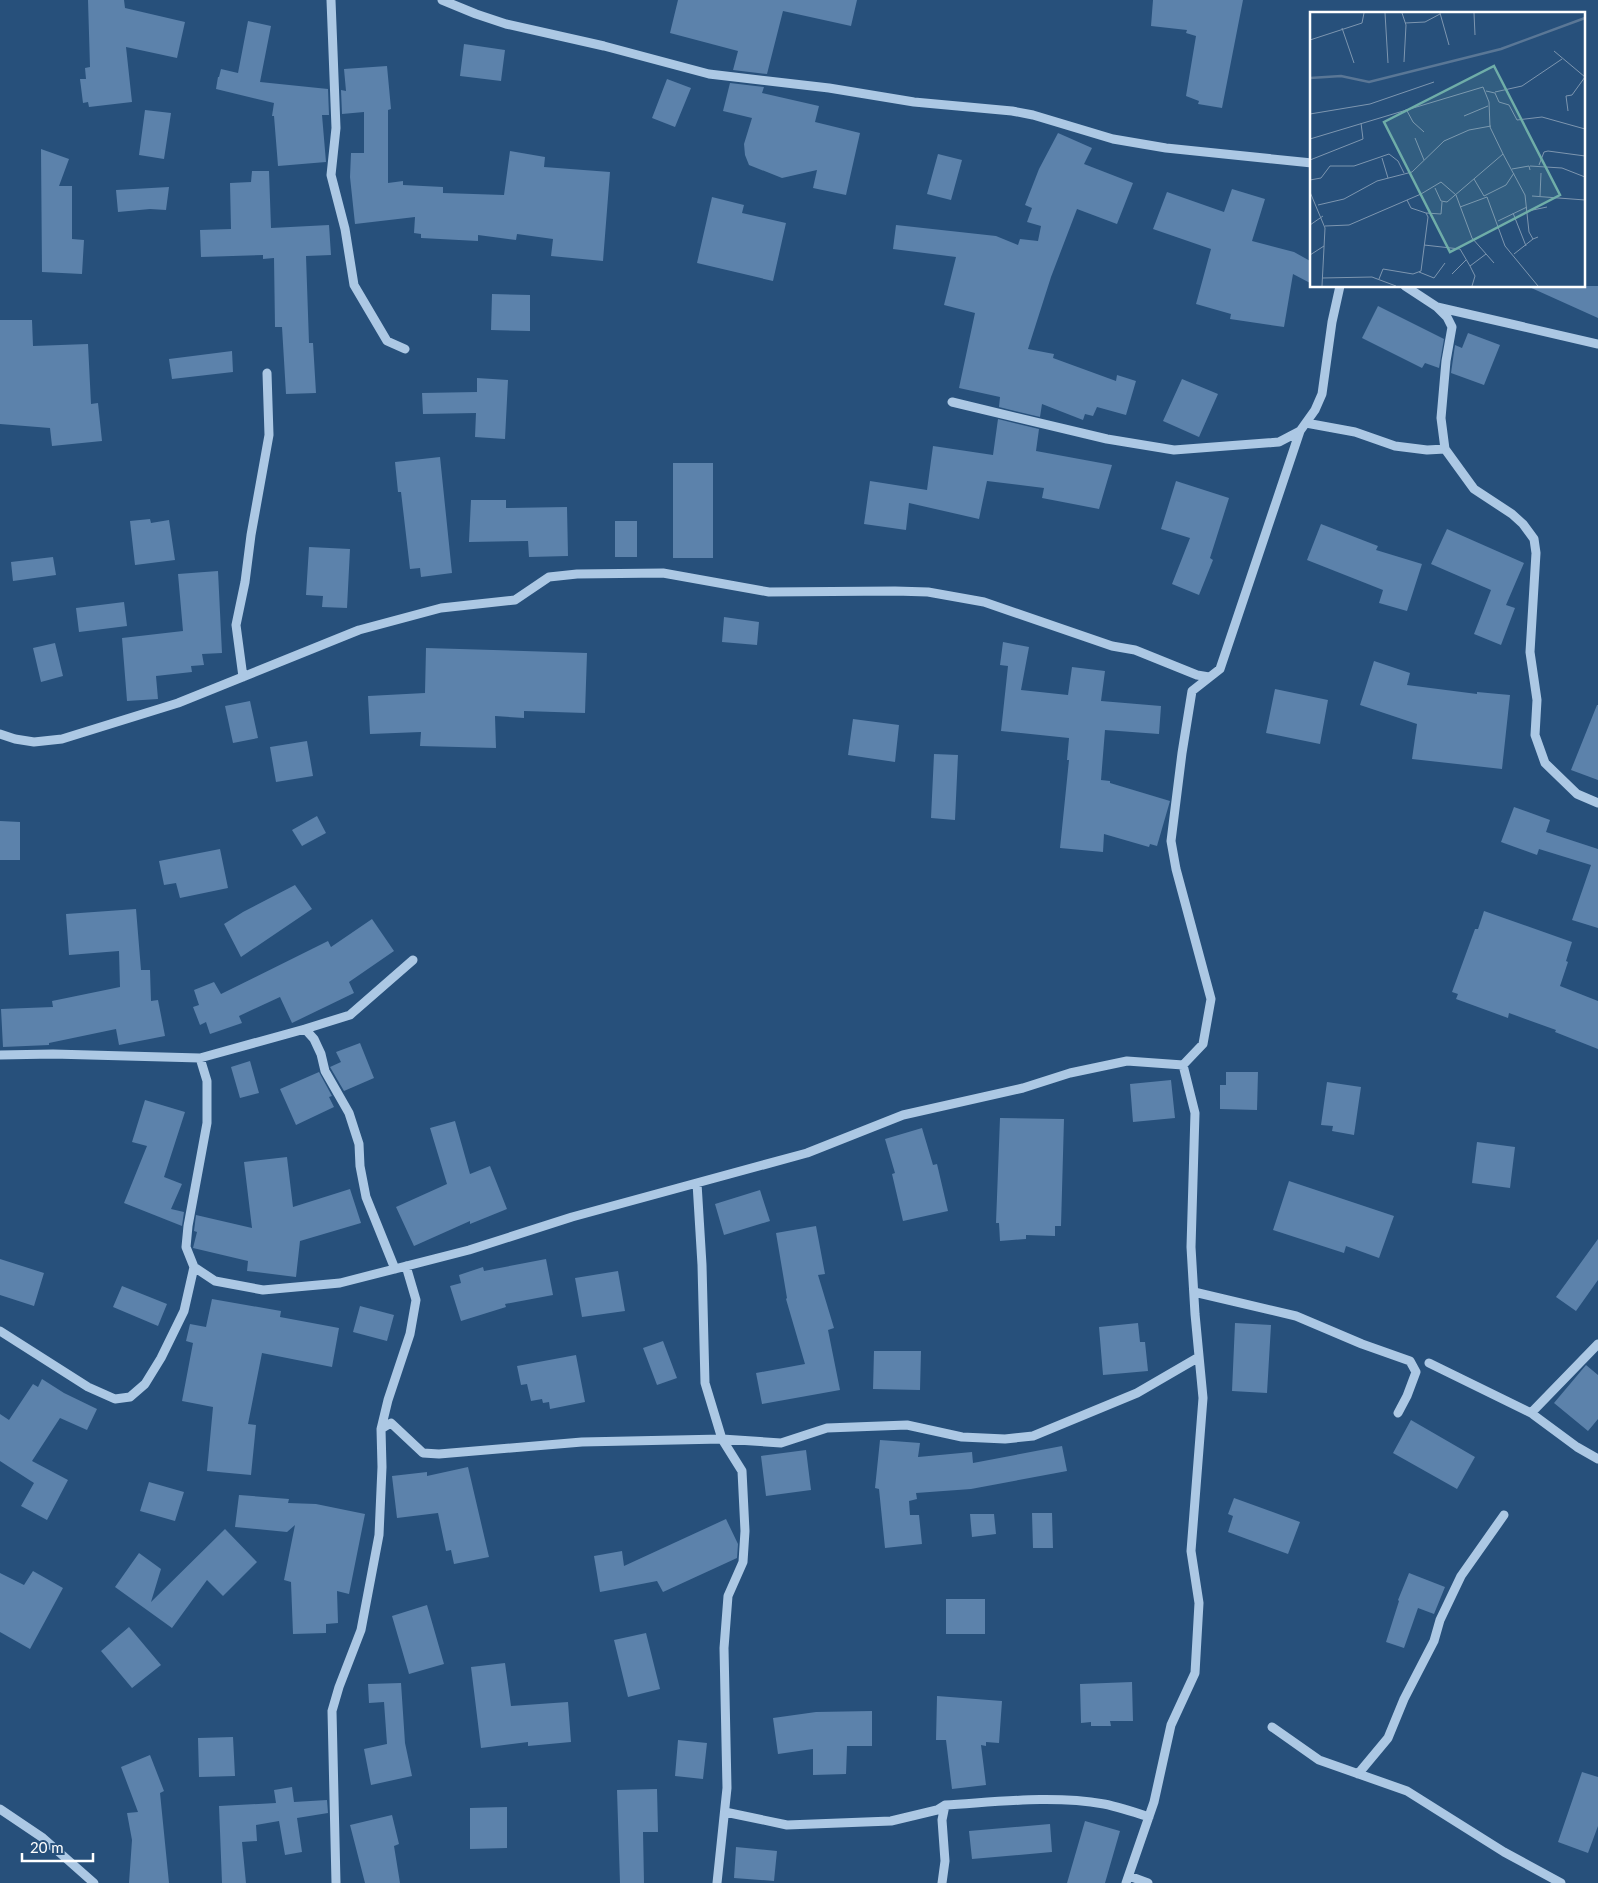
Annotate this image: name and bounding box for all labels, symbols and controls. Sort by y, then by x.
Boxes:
inset map [1310,12,1586,288]
scale bar [22,1830,94,1862]
text: 20 m [30,1838,64,1856]

